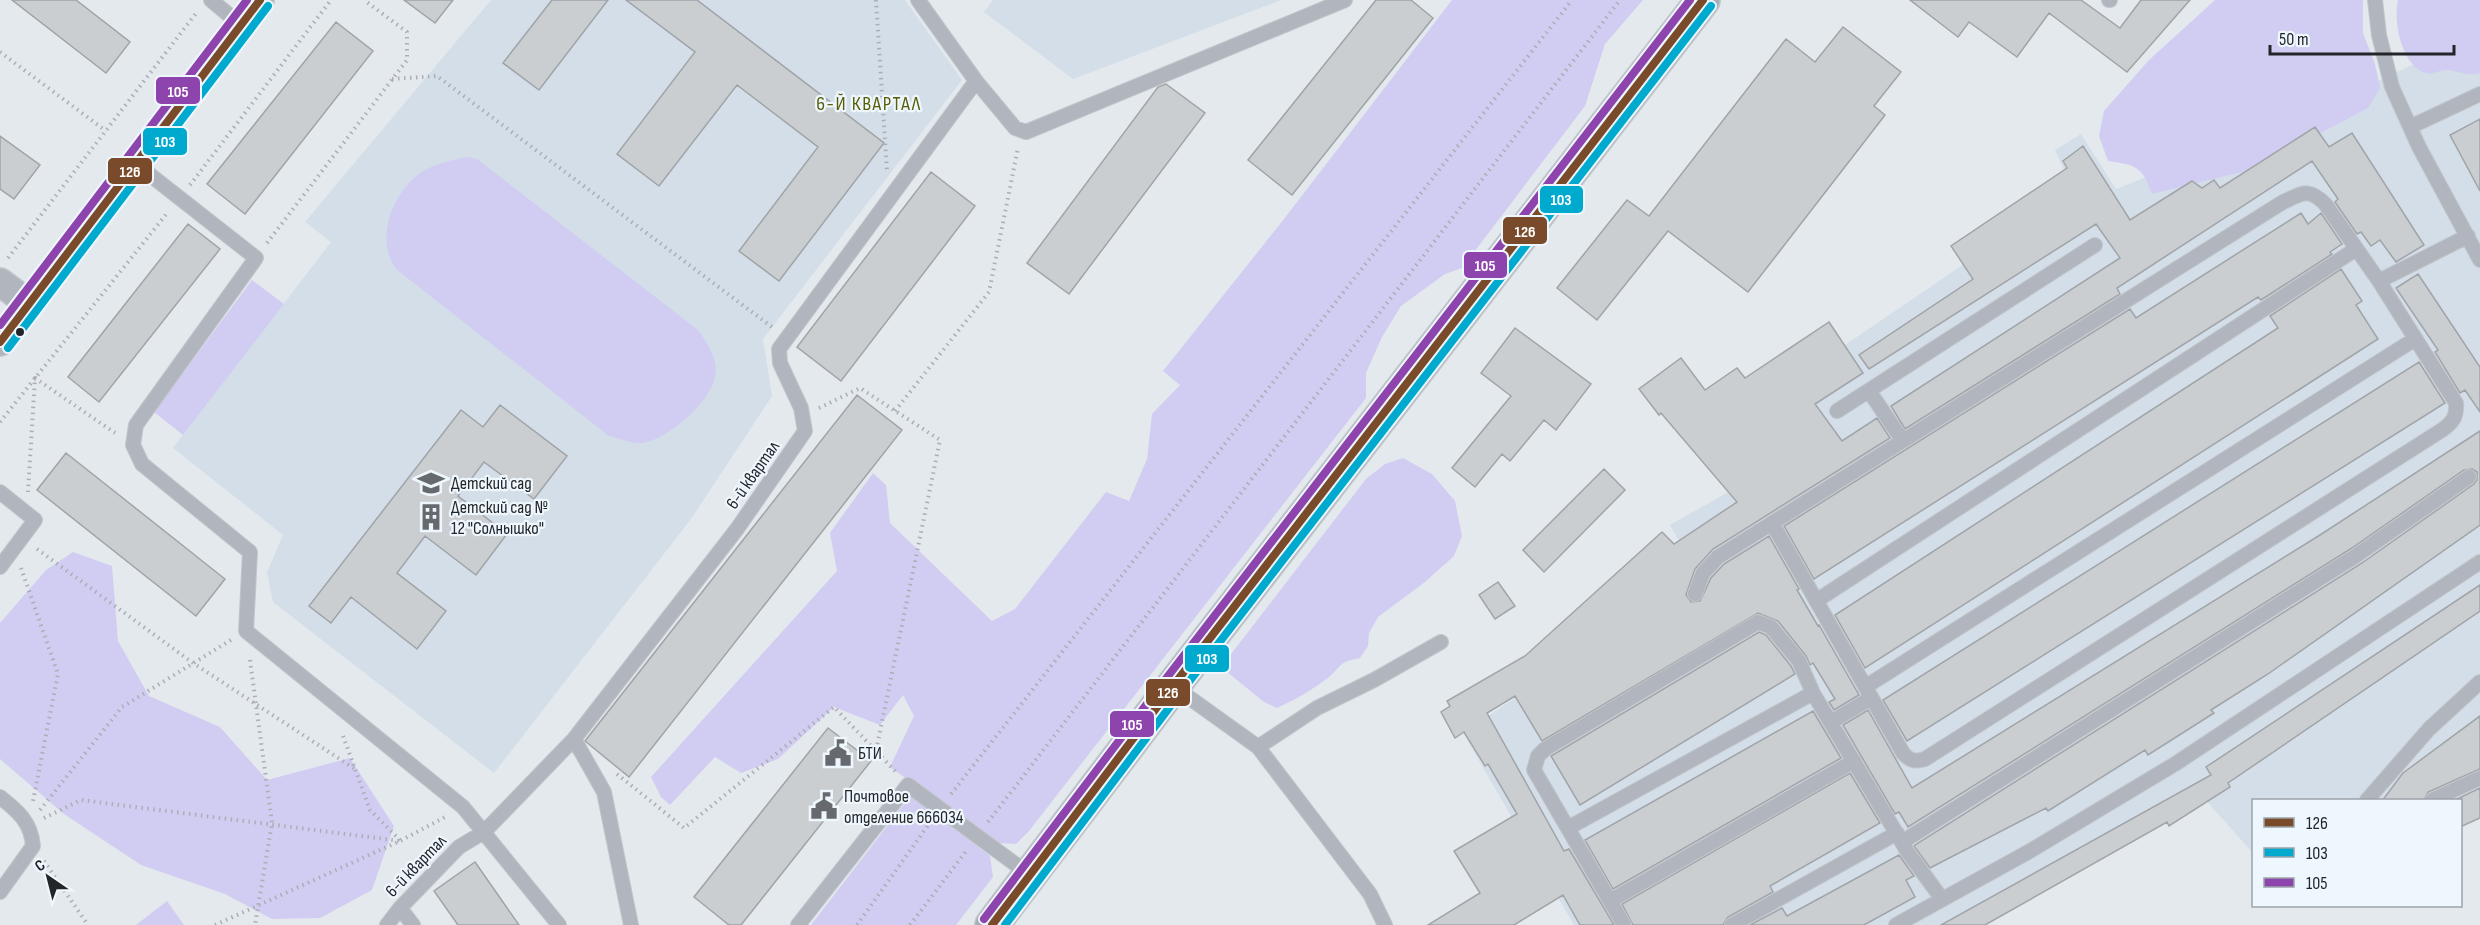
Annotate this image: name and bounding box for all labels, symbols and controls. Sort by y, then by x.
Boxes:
scale bar [2270,18,2454,56]
text: 50 m [2279,29,2309,50]
line badge: 105 [155,76,201,105]
text: 105 [168,83,188,102]
district label: 6-Й КВАРТАЛ [816,92,922,116]
line badge: 103 [142,127,188,156]
text: 103 [154,133,176,152]
line badge: 126 [107,157,153,185]
text: 126 [120,163,141,182]
line badge: 103 [1539,185,1584,214]
text: 103 [1550,191,1572,210]
line badge: 126 [1502,216,1548,245]
text: 126 [1515,223,1536,242]
line badge: 105 [1463,251,1508,279]
text: 105 [1475,257,1495,276]
unlabelled marker [14,326,26,338]
street label: 6-й квартал [722,436,784,513]
school or university icon: Детский сад [416,468,446,498]
place label: Детский сад [451,473,532,494]
place label: Детский сад № 12 "Солнышко" [451,497,548,539]
building icon: Детский сад № 12 "Солнышко" [416,502,446,532]
line badge: 103 [1184,644,1230,673]
text: 103 [1196,650,1218,669]
line badge: 126 [1145,678,1191,707]
text: 126 [1158,684,1179,703]
line badge: 105 [1109,710,1155,738]
text: 105 [1122,716,1142,735]
public building icon: БТИ [823,738,853,768]
place label: БТИ [858,743,882,764]
place label: Почтовое отделение 666034 [844,786,964,828]
public building icon: Почтовое отделение 666034 [809,791,839,821]
legend [2252,799,2462,907]
text: 126 [2306,813,2328,834]
street label: 6-й квартал [381,830,451,901]
text: 103 [2306,843,2328,864]
north arrow [18,847,78,907]
text: С [31,856,49,876]
text: 105 [2306,873,2328,894]

